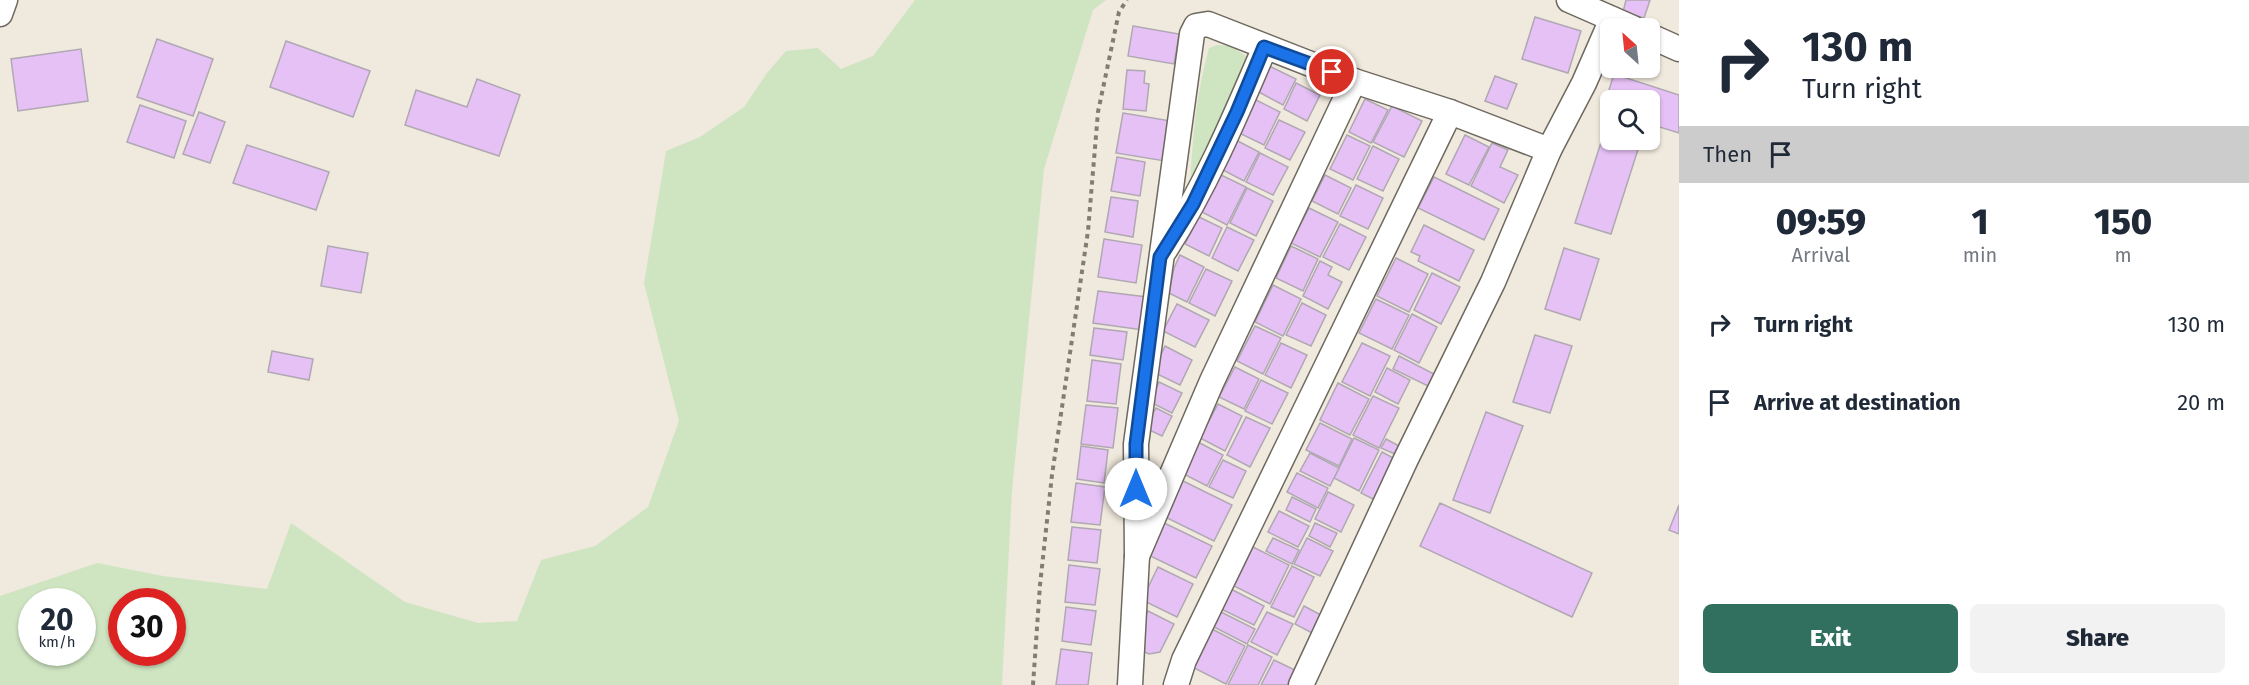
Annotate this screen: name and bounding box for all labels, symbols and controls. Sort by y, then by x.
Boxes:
north arrow [1600,18,1660,78]
map controls [1600,18,1660,150]
text: 130 m [1802,22,1913,72]
icon: right [1703,24,1781,102]
pin [1306,46,1357,97]
icon: arrive [1315,55,1348,88]
text: Turn right [1802,73,1922,105]
button: search [1600,90,1660,150]
icon: arrive [1764,138,1797,171]
text: Then [1703,141,1752,168]
text: 09:59 [1776,200,1866,244]
text: 1 [1972,200,1989,244]
text: 150 [2094,200,2152,244]
text: Arrival [1792,243,1850,267]
text: min [1963,243,1997,267]
text: m [2115,243,2132,267]
icon: right [1703,308,1736,341]
text: Turn right [1754,311,1853,338]
text: 130 m [2168,311,2225,338]
icon: arrive [1703,386,1736,419]
text: Arrive at destination [1754,389,1961,416]
text: 20 m [2177,389,2225,416]
position arrow [1104,457,1168,521]
speed limit sign: 30 [108,588,186,666]
text: 20 [40,602,74,638]
button: Exit [1703,604,1958,673]
button: Share [1970,604,2225,673]
text: km/h [38,633,76,651]

